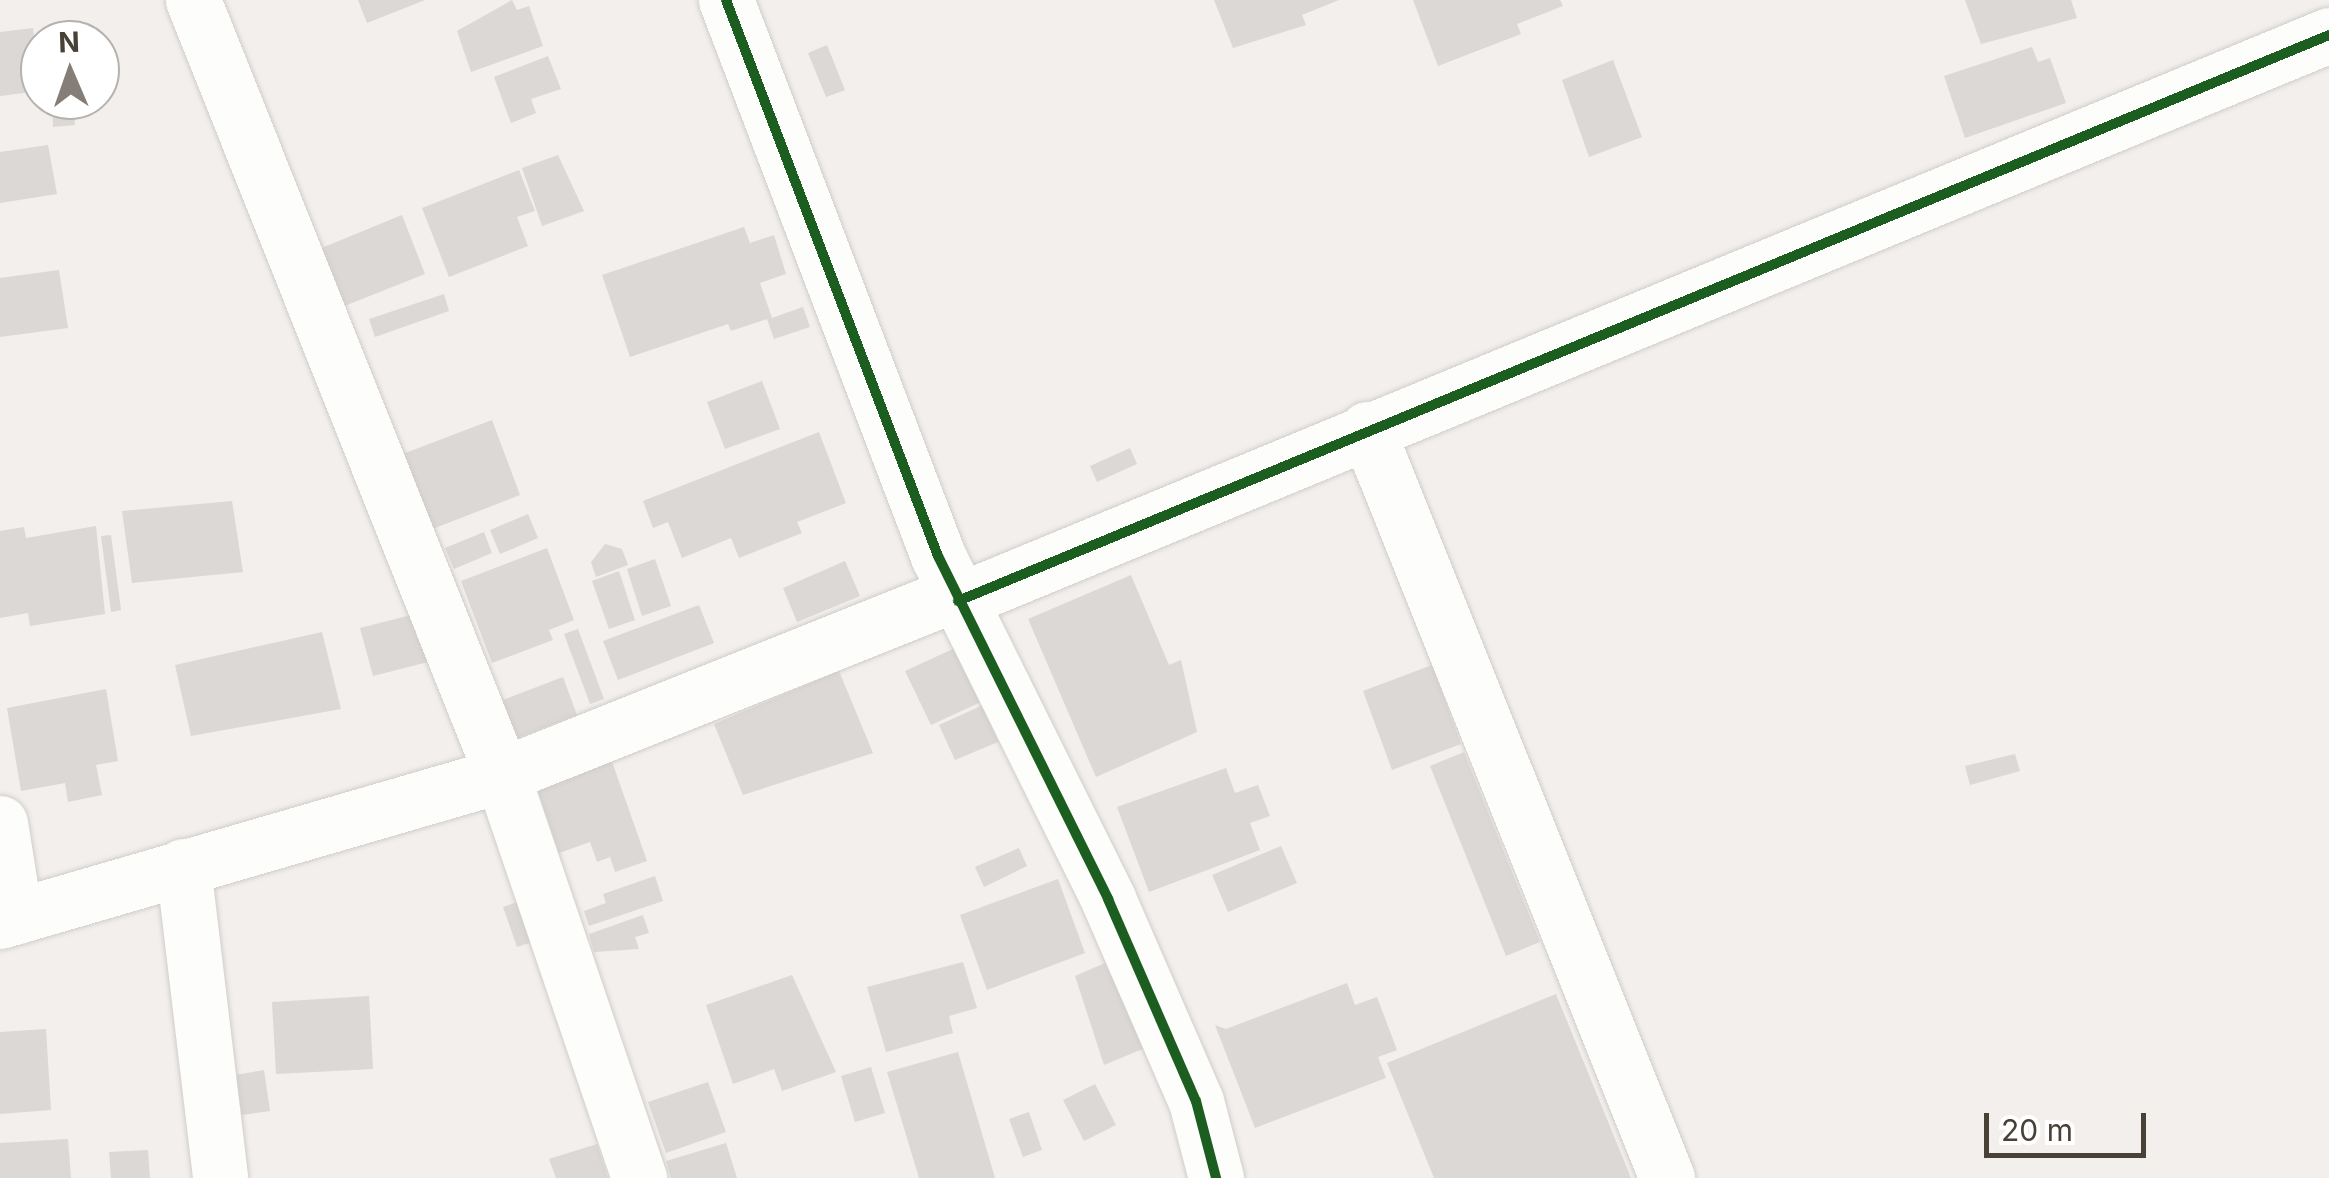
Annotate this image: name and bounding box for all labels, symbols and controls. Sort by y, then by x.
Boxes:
north arrow [20,20,120,120]
text: N [58,25,80,59]
scale bar [1989,1093,2152,1155]
text: 20 m [2001,1112,2073,1148]

